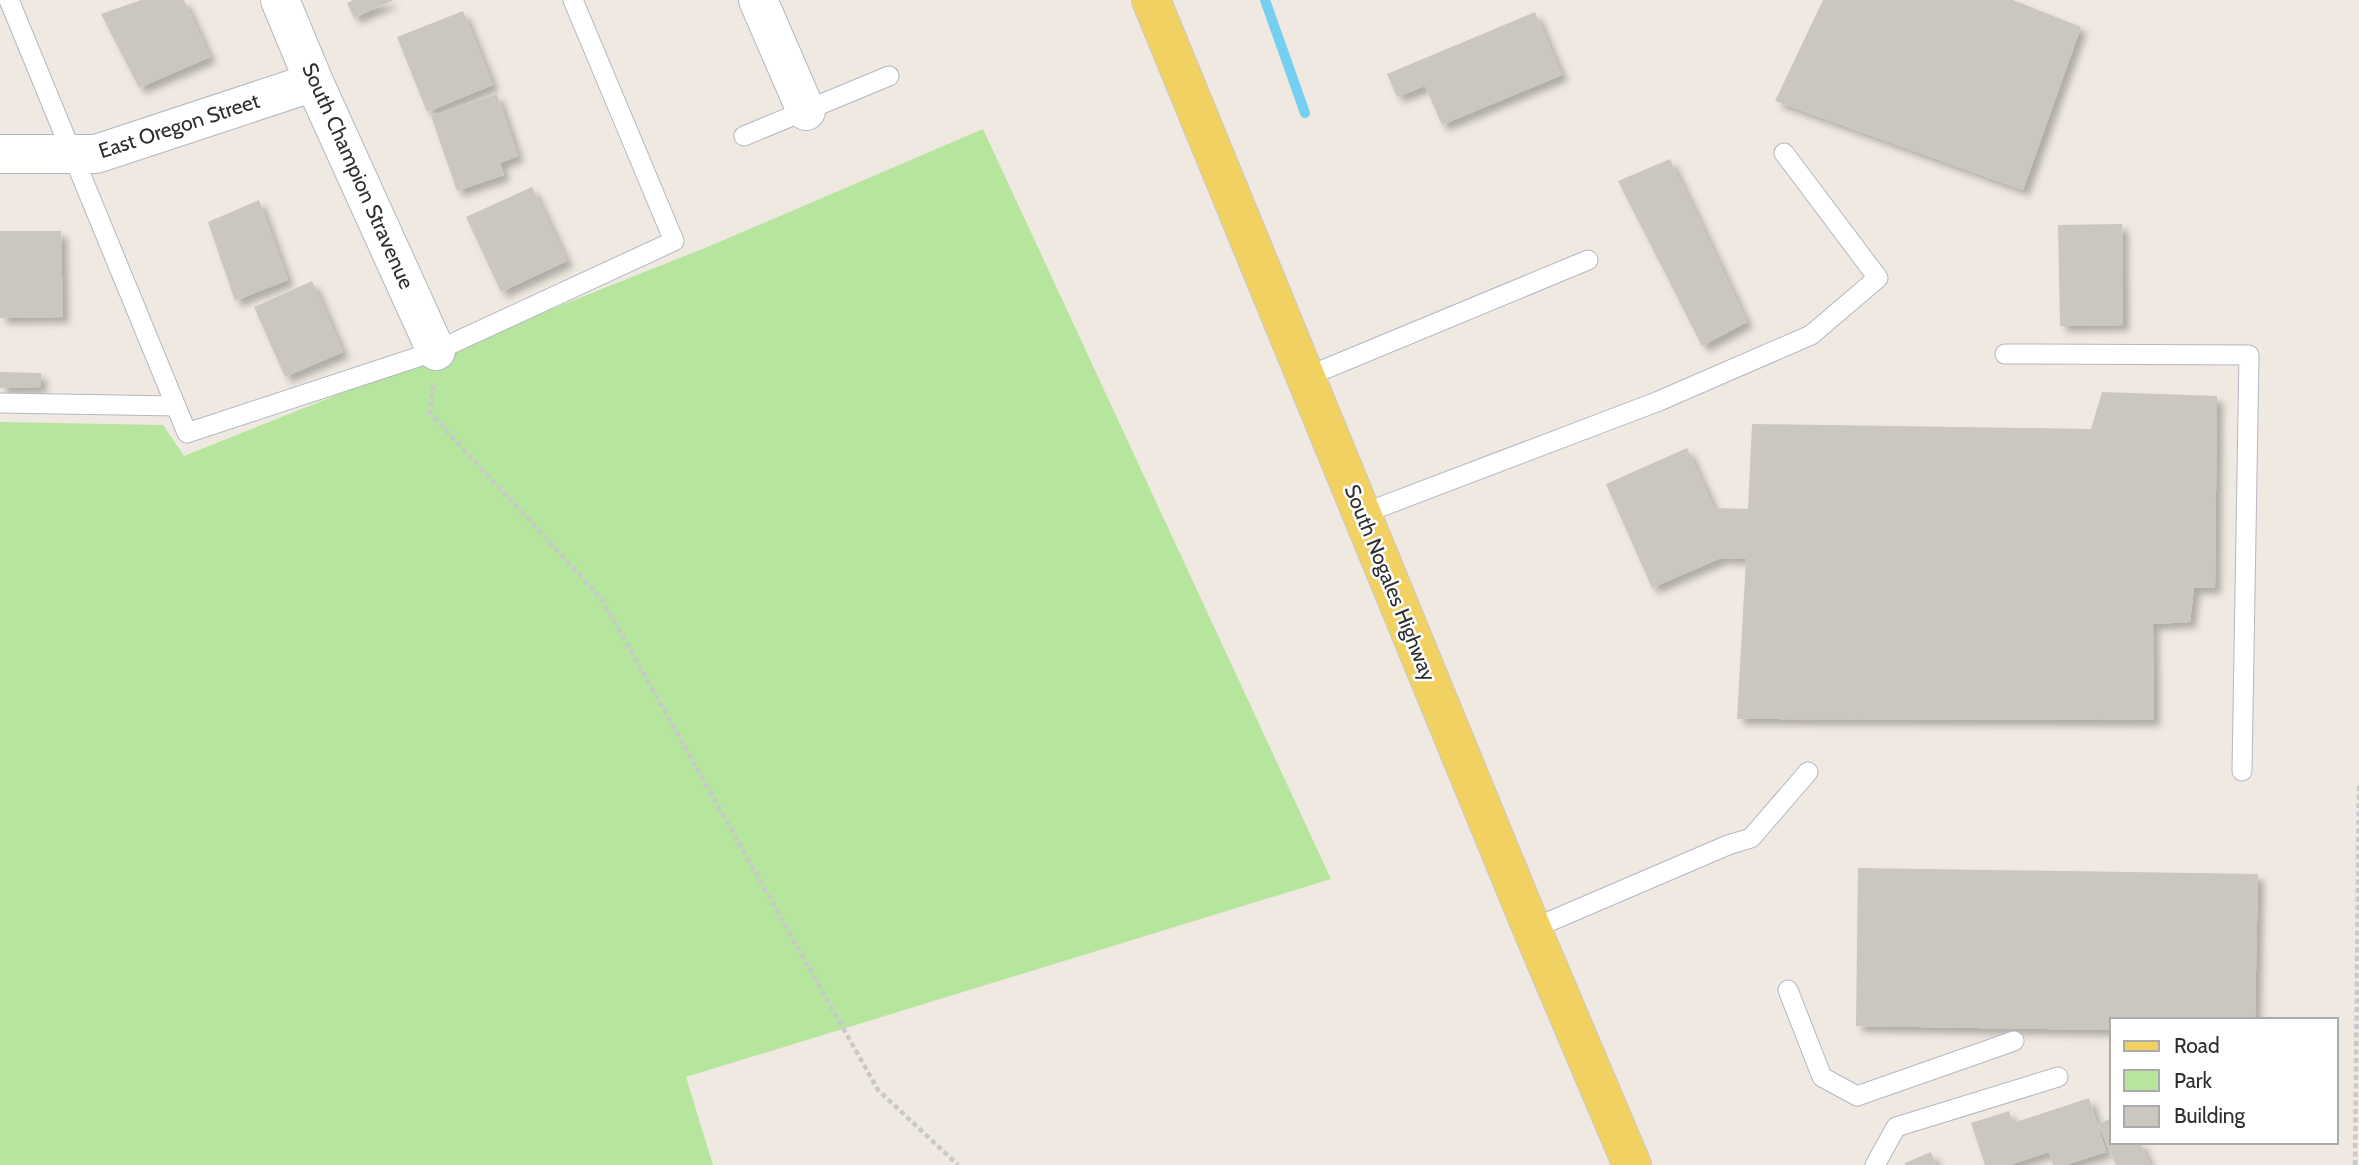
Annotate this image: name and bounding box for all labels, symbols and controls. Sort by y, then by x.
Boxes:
street label: South Champion Stravenue [297,59,420,293]
street label: East Oregon Street [95,88,263,163]
street label: South Nogales Highway [1340,481,1441,685]
legend [2110,1018,2338,1144]
text: Road [2174,1033,2220,1058]
text: Park [2174,1068,2212,1093]
text: Building [2174,1103,2246,1128]

